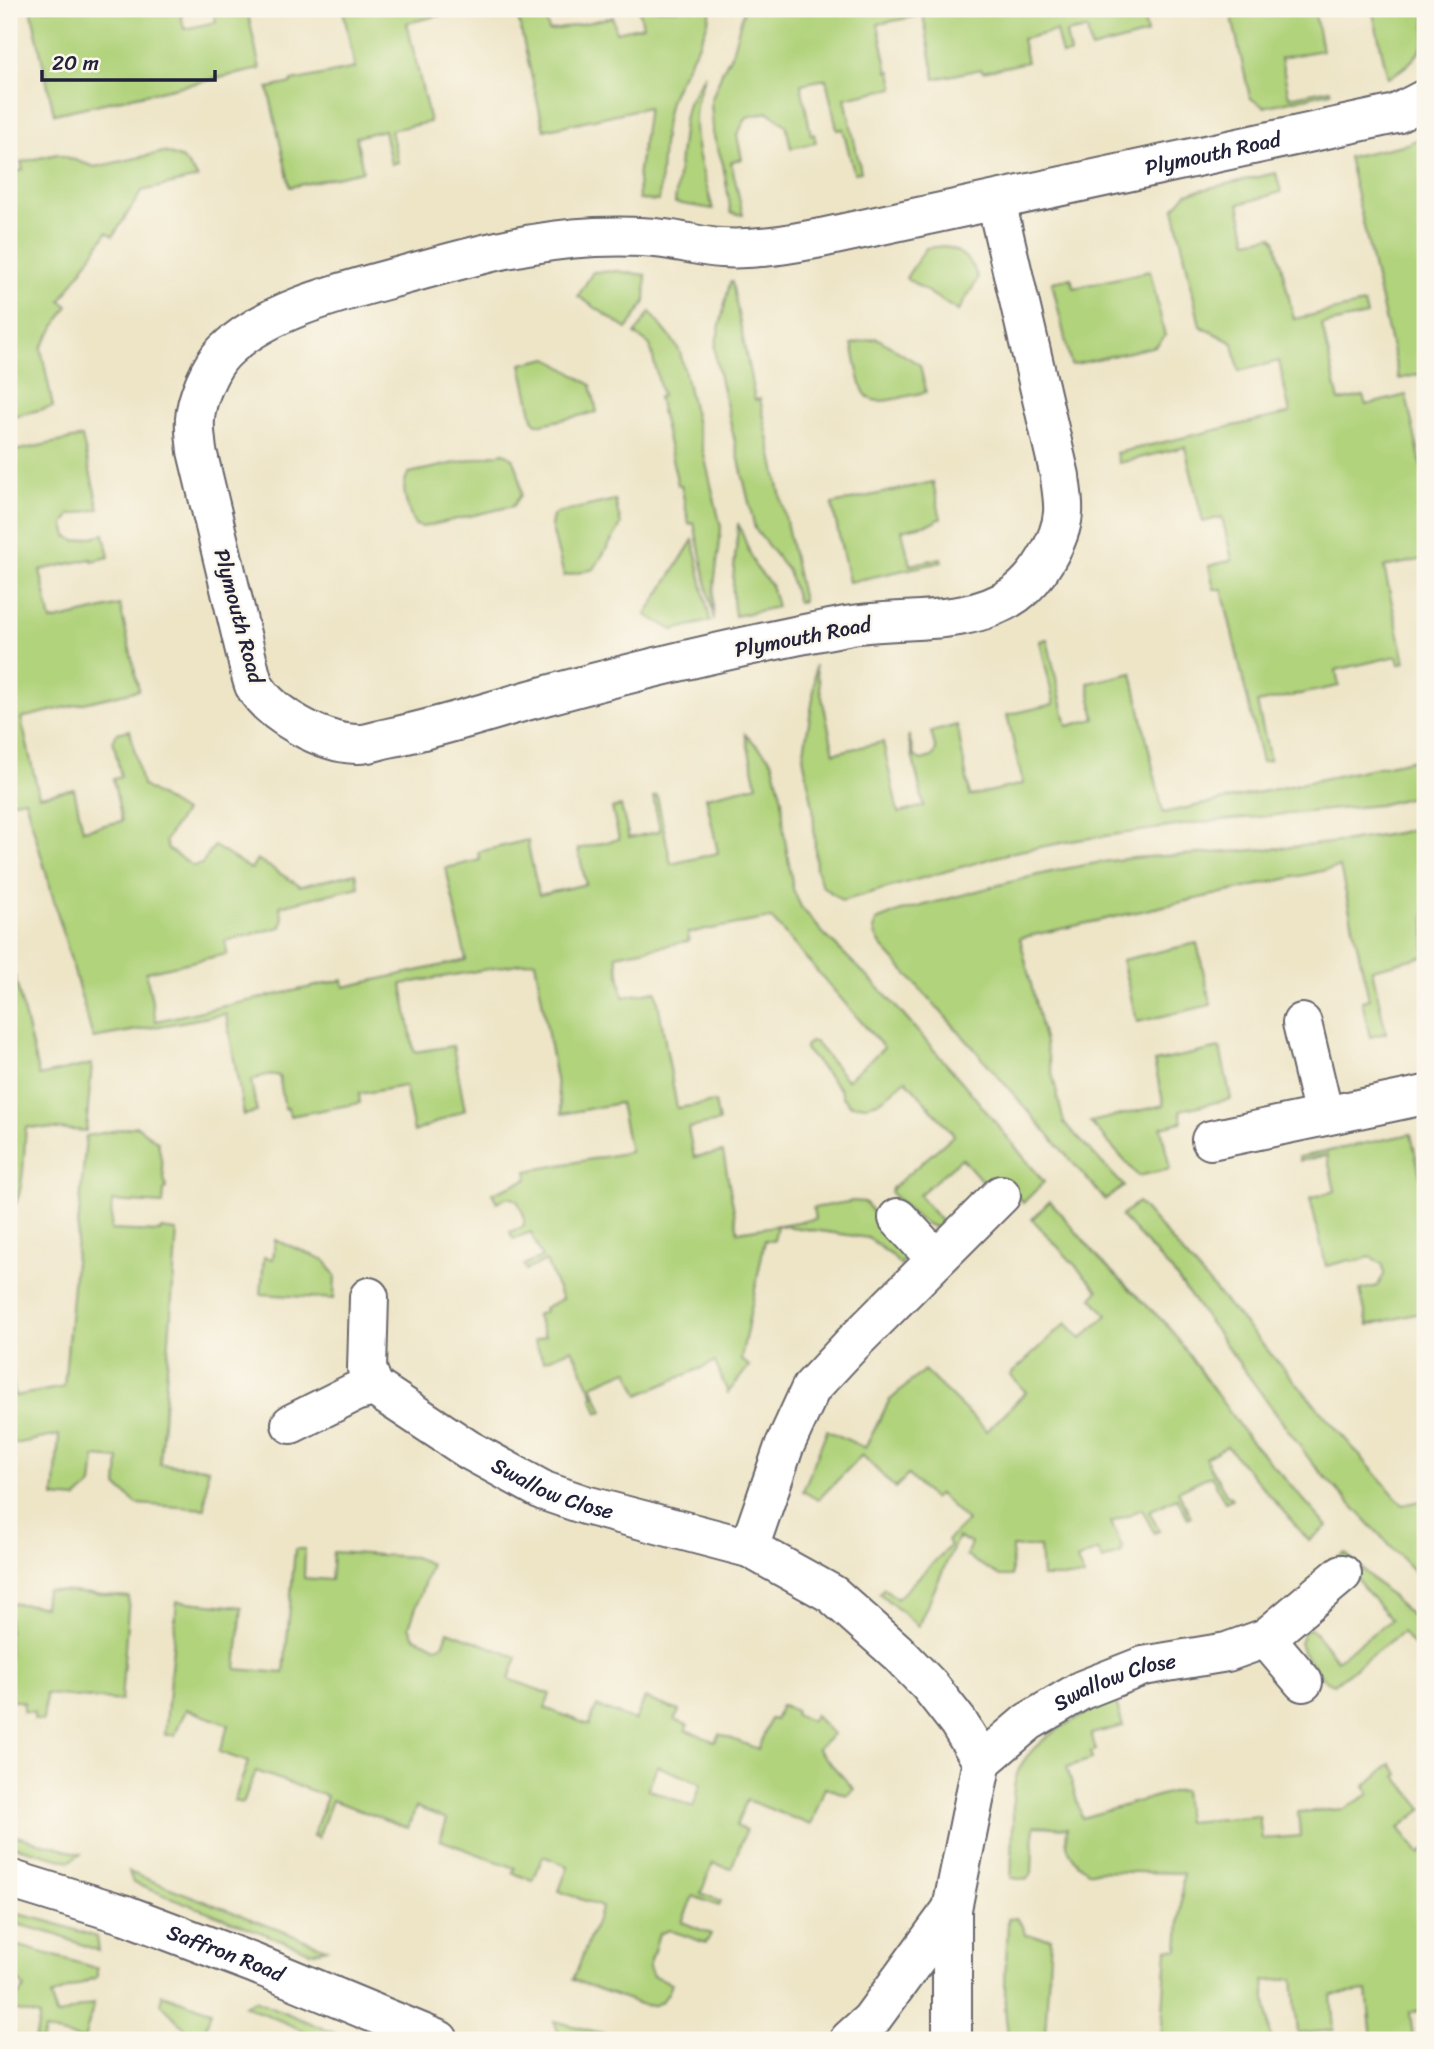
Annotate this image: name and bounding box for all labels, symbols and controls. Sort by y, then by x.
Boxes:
scale bar [42,38,215,82]
text: 20 m [52,44,99,82]
street label: Plymouth Road [1141,120,1286,187]
street label: Plymouth Road [203,544,276,689]
street label: Plymouth Road [732,605,876,669]
street label: Swallow Close [484,1447,618,1531]
street label: Swallow Close [1046,1642,1179,1722]
street label: Saffron Road [161,1913,292,1994]

